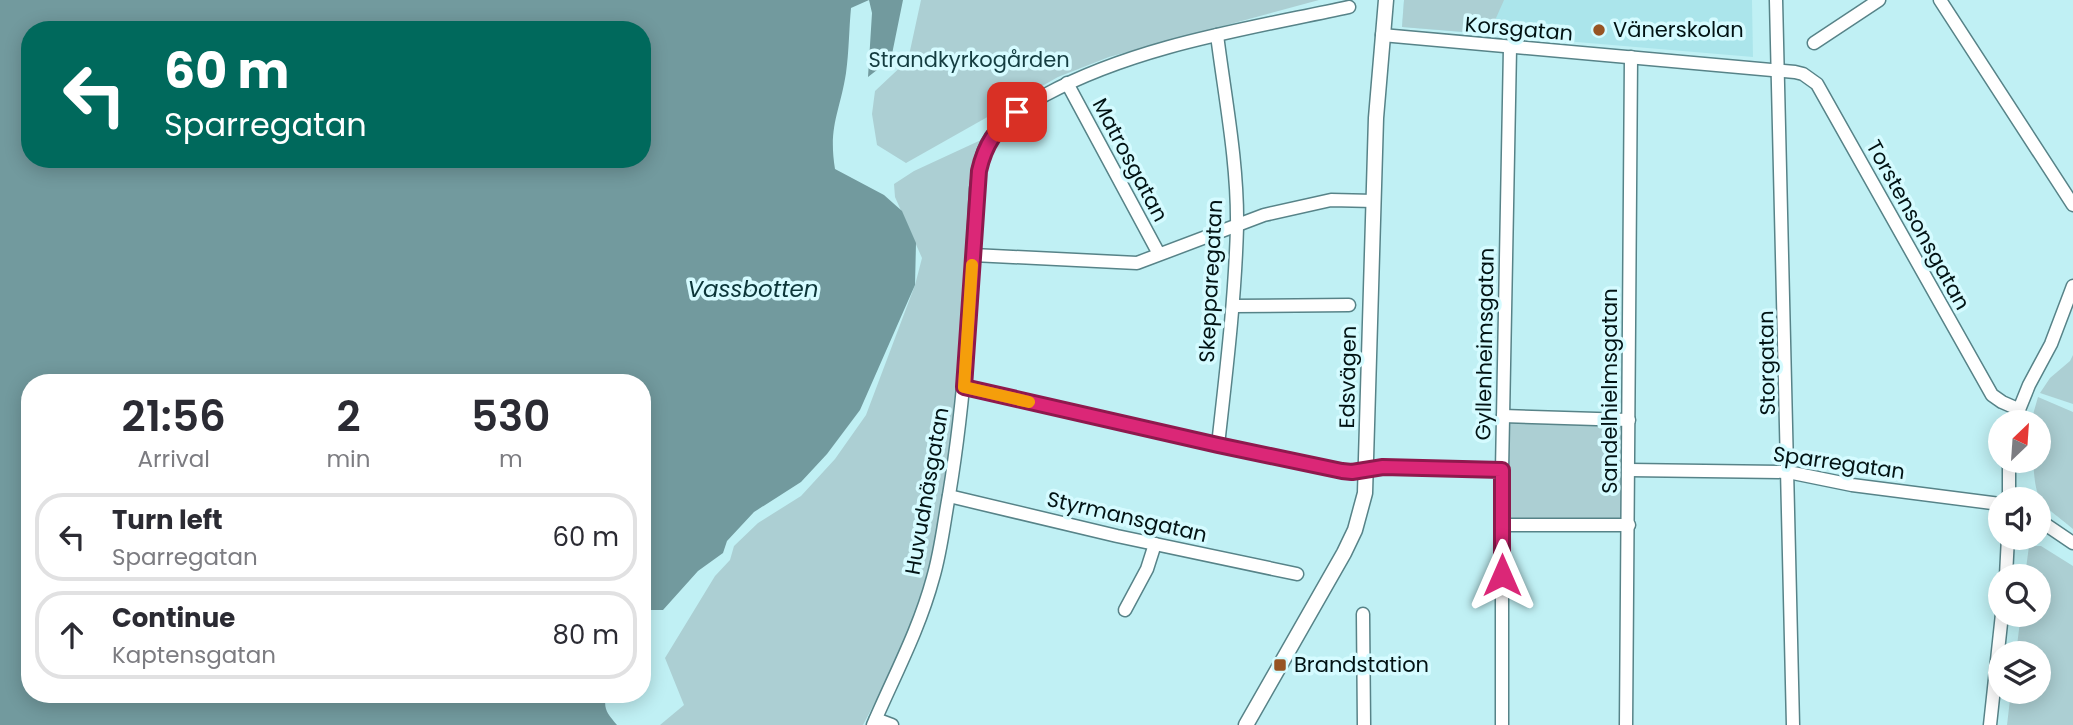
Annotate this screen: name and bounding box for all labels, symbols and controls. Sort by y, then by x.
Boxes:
street label: Korsgatan [1464,9,1574,48]
place label: Vänerskolan [1613,15,1744,44]
marker: Vänerskolan [1591,22,1607,38]
text: 60 m [164,37,289,105]
park label: Strandkyrkogården [868,45,1070,74]
icon: left [49,49,140,140]
pin [987,82,1047,142]
icon: arrive [998,93,1036,131]
street label: Matrosgatan [1086,93,1175,227]
text: Sparregatan [164,102,367,147]
street label: Torstensonsgatan [1860,135,1977,315]
street label: Skepparegatan [1192,199,1229,363]
street label: Gyllenheimsgatan [1468,247,1501,441]
water label: Vassbotten [687,273,819,305]
street label: Sandelhielmsgatan [1595,288,1624,494]
street label: Storgatan [1751,310,1782,416]
street label: Edsvägen [1332,325,1363,429]
text: 21:56 [122,387,226,446]
text: 2 [336,387,361,446]
text: 530 [471,387,550,446]
street label: Huvudnäsgatan [897,405,956,577]
north arrow [1988,410,2051,472]
map controls [1988,410,2051,704]
street label: Sparregatan [1771,439,1907,486]
text: Arrival [137,443,210,475]
text: min [326,443,371,475]
text: m [499,443,523,475]
street label: Styrmansgatan [1044,484,1210,549]
button: sound [1988,487,2051,550]
text: Turn left [112,502,223,538]
icon: left [53,518,91,556]
text: 60 m [552,519,619,555]
position arrow [1465,538,1539,612]
text: Sparregatan [112,541,258,573]
button: search [1988,564,2051,627]
text: Continue [112,600,235,636]
icon: ahead [53,616,91,654]
text: 80 m [553,617,619,653]
text: Kaptensgatan [112,639,276,671]
button: layers [1988,641,2051,704]
place label: Brandstation [1294,650,1429,679]
marker: Brandstation [1272,657,1288,673]

